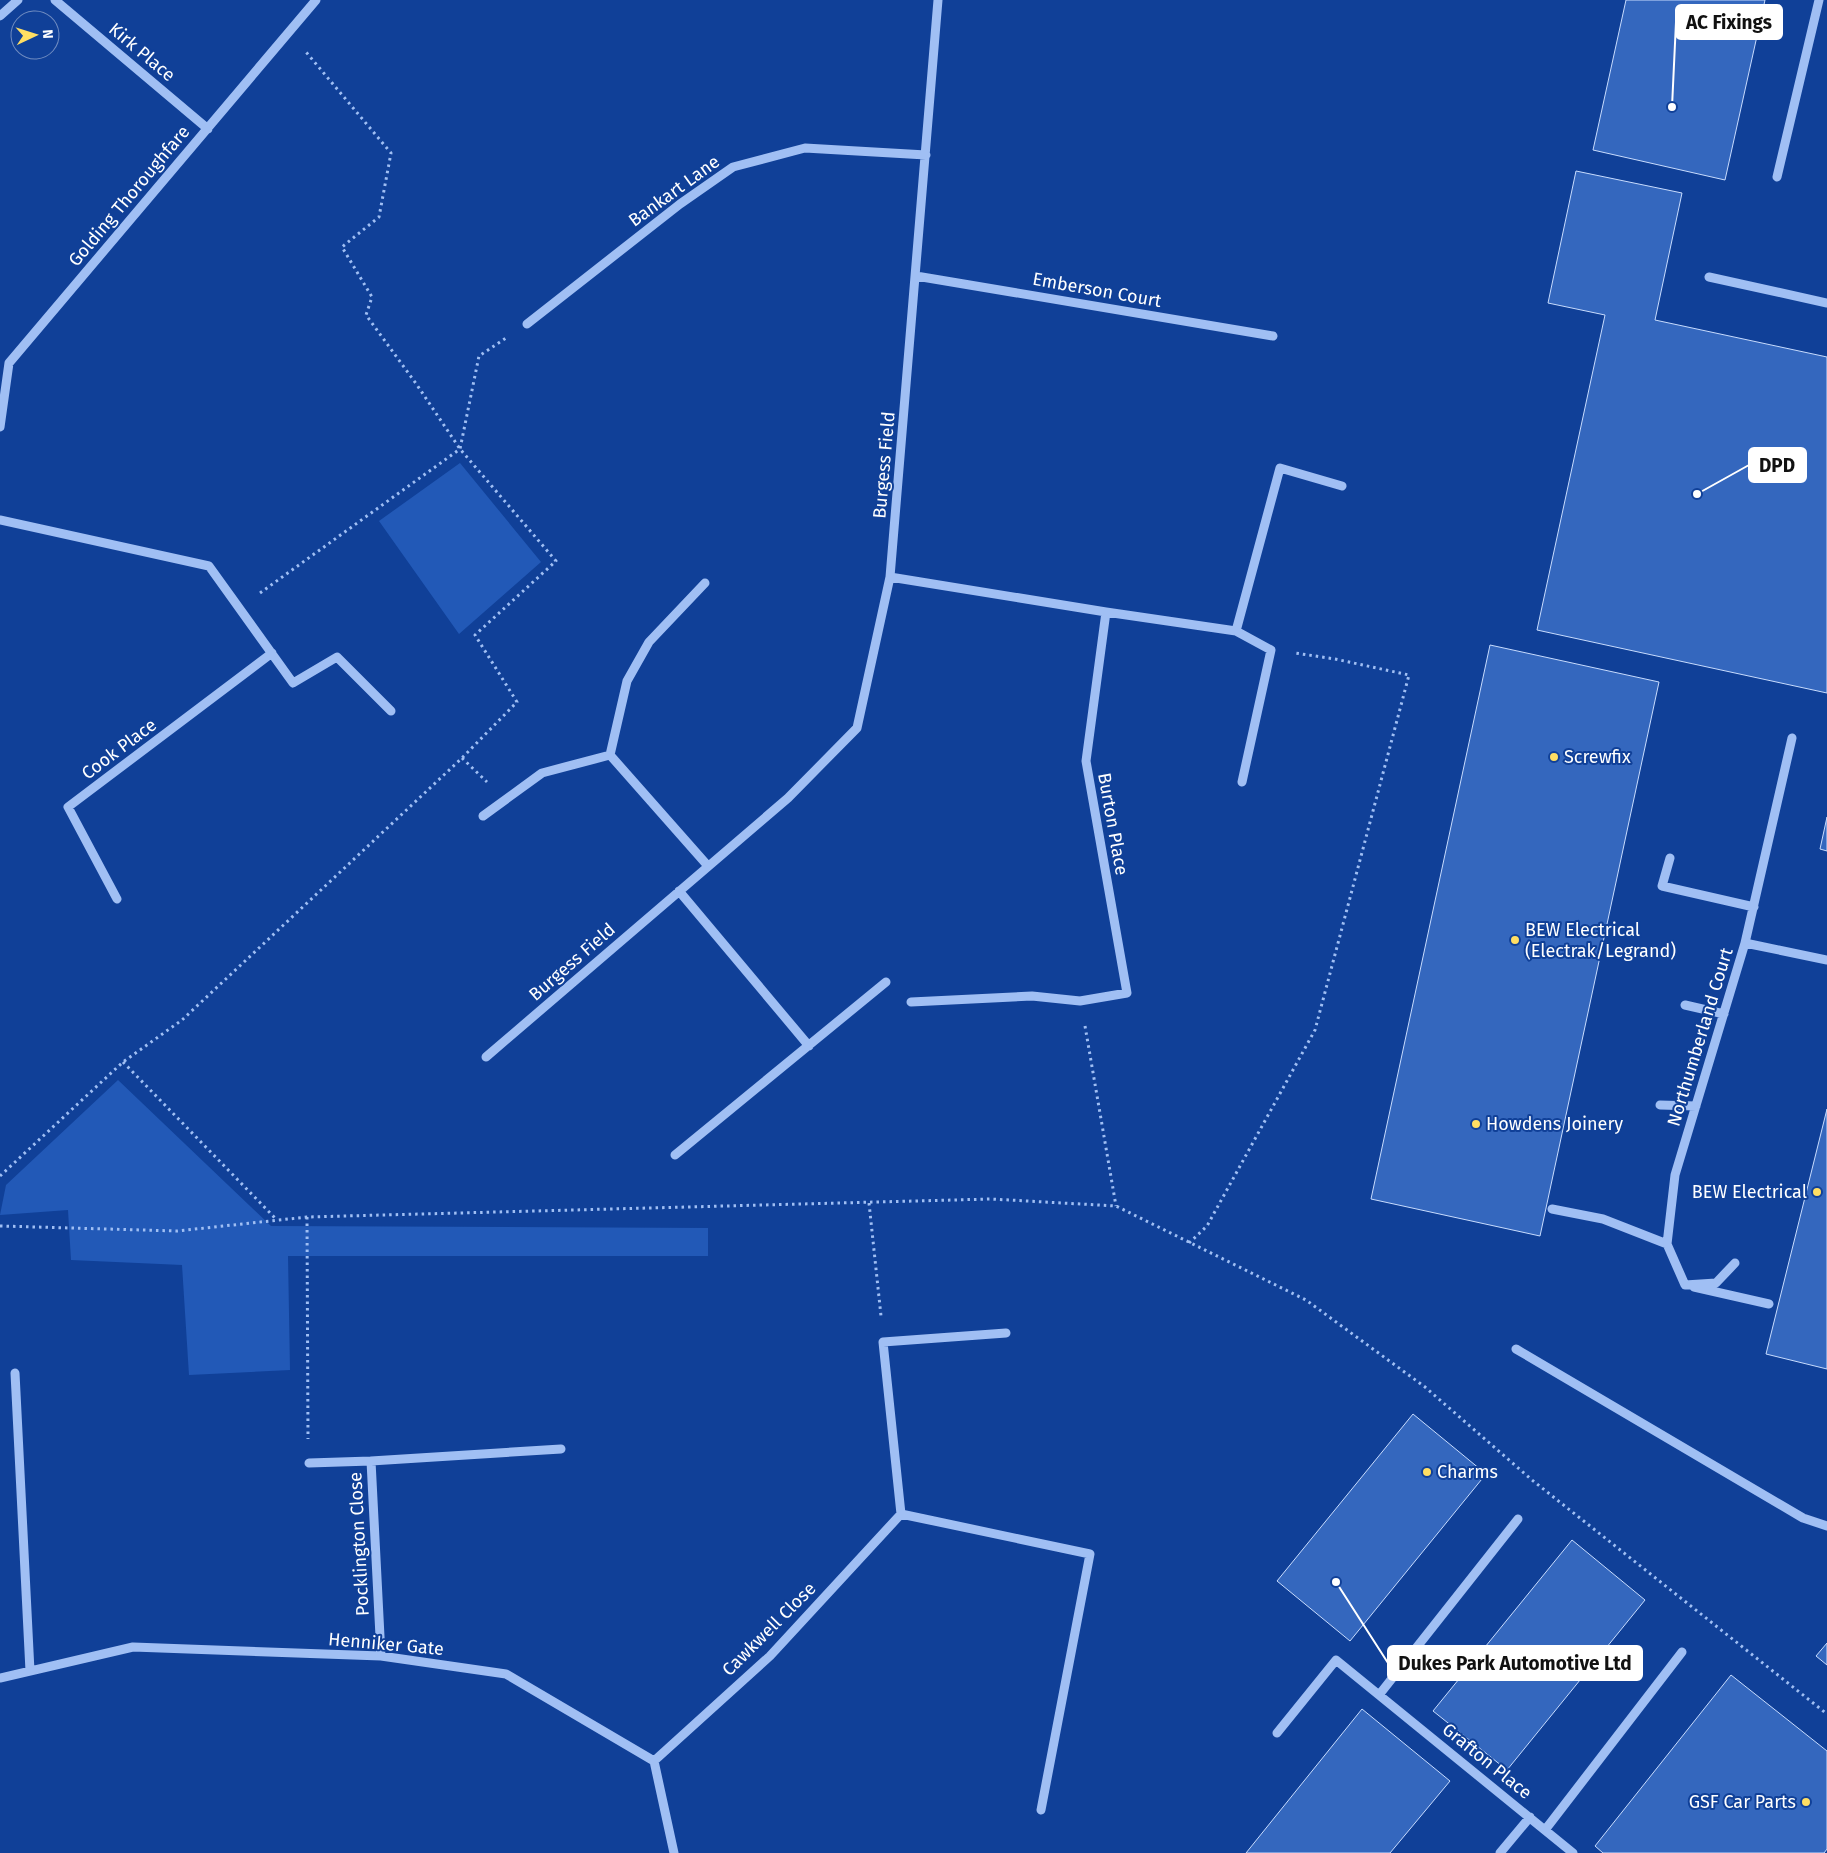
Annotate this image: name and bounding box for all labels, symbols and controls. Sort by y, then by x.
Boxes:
callout: AC Fixings [1676,5,1782,39]
north arrow [10,10,60,60]
text: AC Fixings [1685,11,1772,34]
street label: Kirk Place [104,18,180,86]
text: N [39,29,56,39]
street label: Golding Thoroughfare [64,121,194,271]
street label: Bankart Lane [624,151,724,231]
street label: Emberson Court [1031,268,1164,312]
street label: Burgess Field [868,411,900,519]
callout: DPD [1749,448,1806,482]
text: DPD [1759,454,1795,477]
street label: Cook Place [77,714,161,784]
place label: Screwfix [1564,746,1631,768]
marker: Screwfix [1548,751,1560,763]
street label: Burton Place [1093,771,1133,877]
street label: Burgess Field [524,918,620,1006]
place label: BEW Electrical (Electrak/Legrand) [1525,919,1676,962]
marker: BEW Electrical (Electrak/Legrand) [1509,934,1521,946]
street label: Northumberland Court [1662,945,1738,1129]
place label: Howdens Joinery [1486,1113,1623,1135]
marker: Howdens Joinery [1470,1118,1482,1130]
place label: BEW Electrical [1692,1181,1807,1203]
marker: BEW Electrical [1811,1186,1823,1198]
place label: Charms [1437,1461,1498,1483]
marker: Charms [1421,1466,1433,1478]
street label: Pocklington Close [344,1471,374,1617]
street label: Cawkwell Close [718,1578,820,1680]
street label: Henniker Gate [327,1628,445,1660]
callout: Dukes Park Automotive Ltd [1388,1646,1642,1680]
text: Dukes Park Automotive Ltd [1398,1652,1632,1675]
street label: Grafton Place [1438,1718,1536,1804]
place label: GSF Car Parts [1689,1791,1796,1813]
marker: GSF Car Parts [1800,1796,1812,1808]

